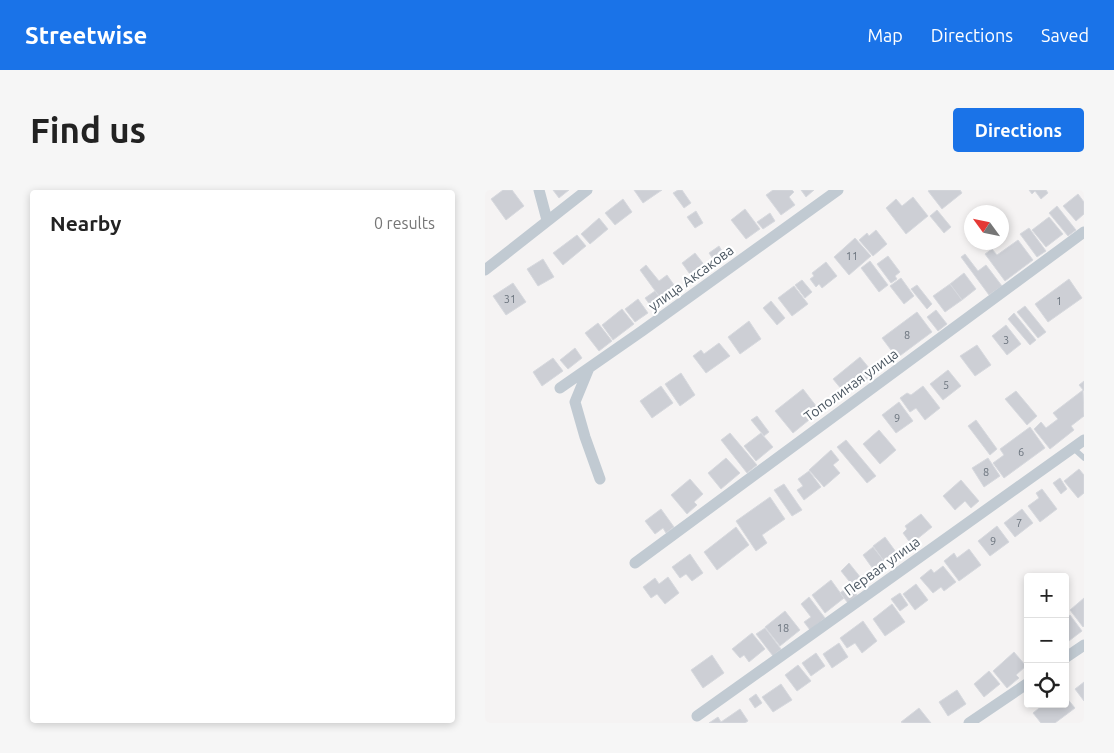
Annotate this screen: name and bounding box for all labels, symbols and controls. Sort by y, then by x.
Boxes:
text: Streetwise [25,22,147,49]
text: Map [867,25,903,45]
text: Directions [931,25,1013,45]
text: Saved [1041,25,1089,45]
button: Directions [953,108,1084,152]
text: Find us [30,110,146,150]
north arrow [964,205,1009,250]
text: Nearby [50,211,121,235]
text: 0 results [374,214,435,232]
street label: улица Аксакова [645,242,737,314]
house number: 11 [846,250,858,262]
house number: 31 [504,293,516,305]
house number: 1 [1056,295,1062,307]
house number: 8 [904,329,910,341]
house number: 3 [1003,334,1009,346]
street label: Тополиная улица [801,345,901,425]
house number: 5 [943,379,949,391]
house number: 9 [894,412,900,424]
house number: 6 [1018,446,1024,458]
house number: 8 [983,466,989,478]
house number: 7 [1016,517,1022,529]
street label: Первая улица [841,533,923,599]
house number: 9 [990,535,996,547]
map controls [1024,573,1069,708]
button: + [1024,573,1069,618]
button: − [1024,618,1069,663]
house number: 18 [777,622,789,634]
button: locate [1024,663,1069,708]

